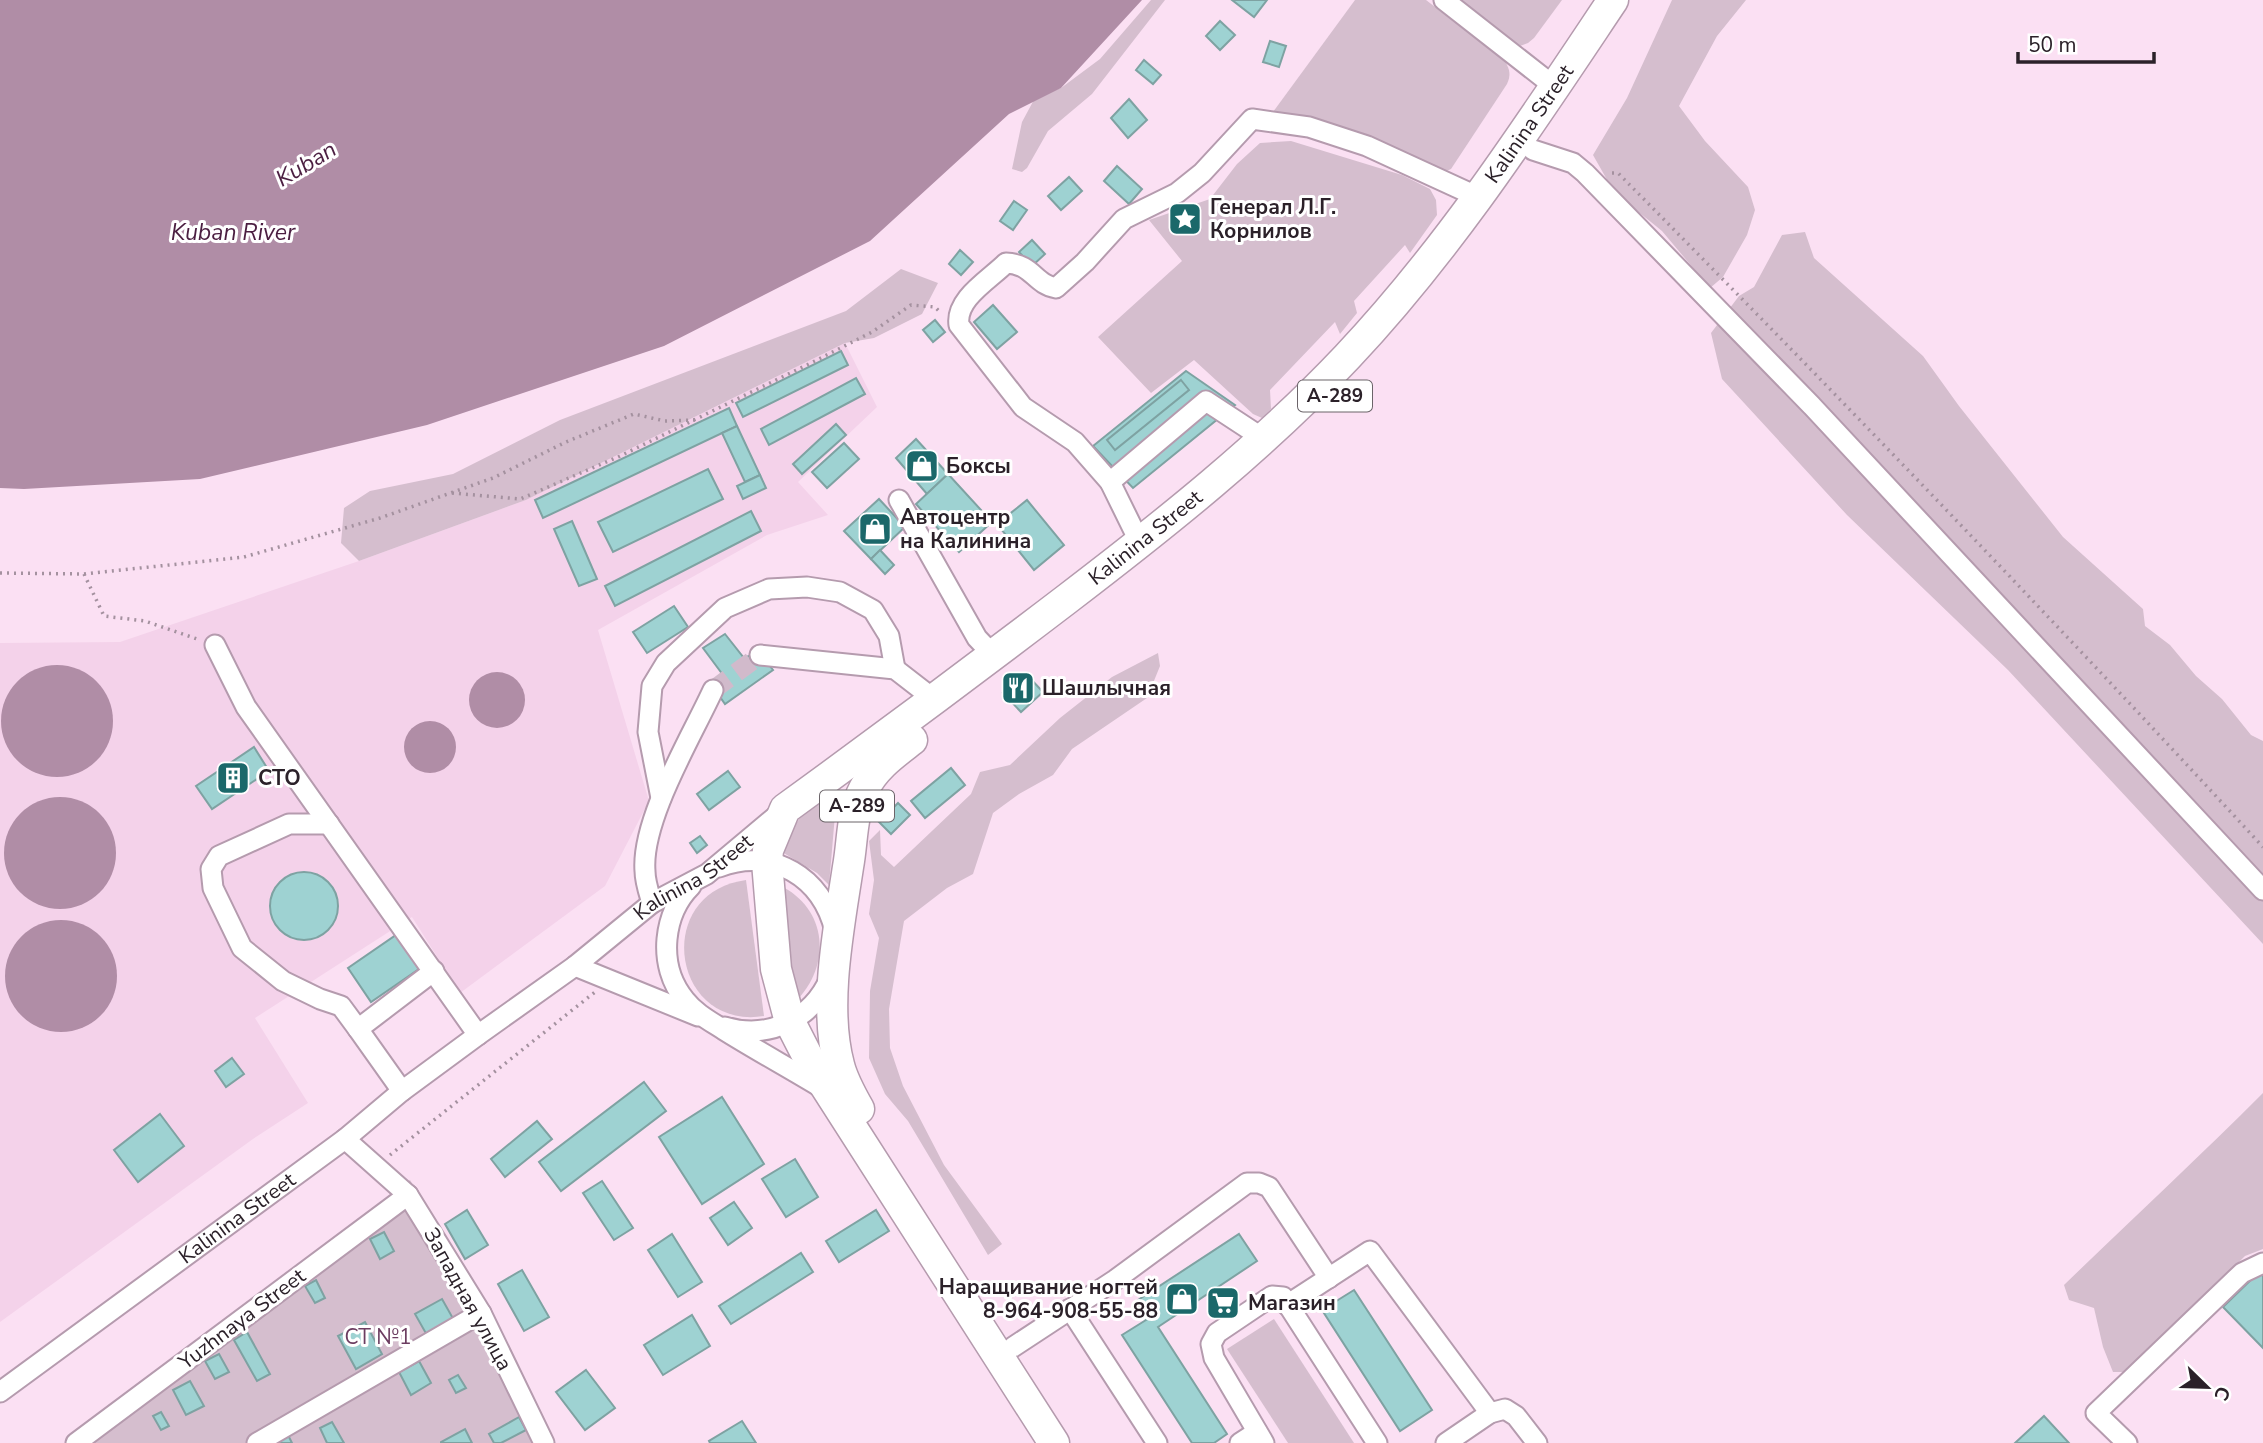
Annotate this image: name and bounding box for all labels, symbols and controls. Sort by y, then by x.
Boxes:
scale bar [2018,21,2154,65]
text: 50 m [2028,31,2077,59]
street label: Kalinina Street [1478,59,1580,189]
water label: Kuban [270,134,342,194]
place label: Генерал Л.Г. Корнилов [1210,193,1336,245]
place icon: Генерал Л.Г. Корнилов [1166,200,1204,238]
water label: Kuban River [171,217,296,248]
road number: А-289 [1298,380,1372,412]
shop icon: Боксы [903,447,941,485]
place label: Боксы [946,452,1011,480]
street label: Kalinina Street [1083,483,1209,591]
place label: Автоцентр на Калинина [900,503,1031,555]
shop icon: Автоцентр на Калинина [856,510,894,548]
restaurant icon: Шашлычная [999,669,1037,707]
place label: Шашлычная [1042,674,1171,702]
building icon: СТО [214,759,252,797]
place label: СТО [258,764,301,792]
road number: А-289 [820,790,894,821]
street label: Kalinina Street [627,827,759,927]
street label: Kalinina Street [173,1166,302,1270]
street label: Западная улица [417,1222,519,1376]
street label: Yuzhnaya Street [172,1262,312,1376]
place label: Наращивание ногтей 8-964-908-55-88 [939,1273,1158,1325]
shop icon: Наращивание ногтей 8-964-908-55-88 [1163,1280,1201,1318]
supermarket icon: Магазин [1204,1284,1242,1322]
place label: Магазин [1248,1289,1336,1317]
park label: СТ №1 [344,1323,412,1351]
north arrow [2172,1352,2242,1422]
text: С [2207,1382,2236,1404]

